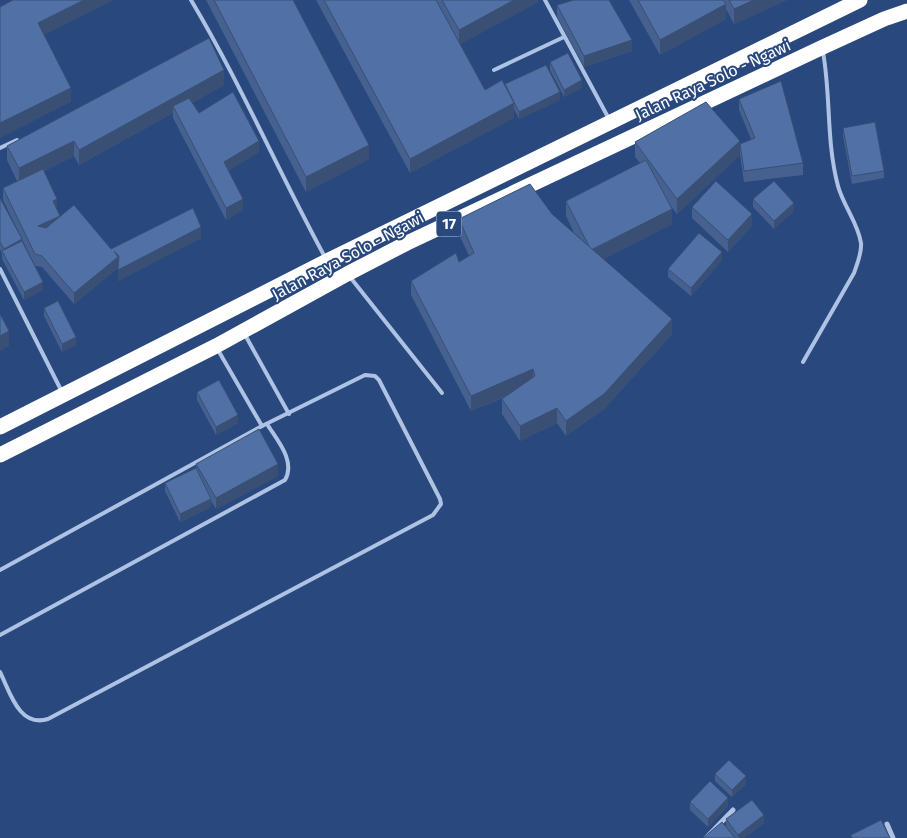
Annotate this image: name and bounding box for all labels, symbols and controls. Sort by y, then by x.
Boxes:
street label: Jalan Raya Solo - Ngawi [632,36,794,124]
street label: Jalan Raya Solo - Ngawi [269,208,427,304]
road number: 17 [436,212,462,236]

